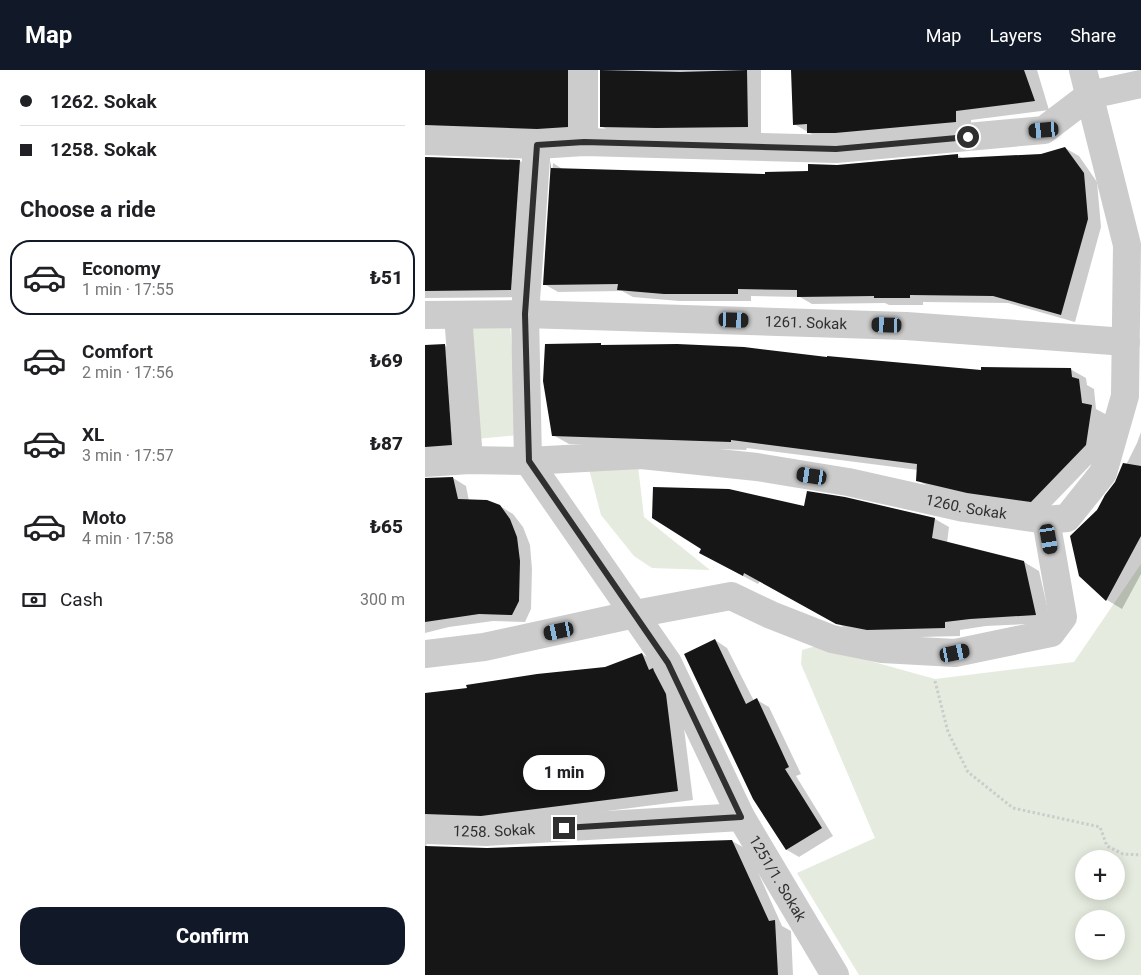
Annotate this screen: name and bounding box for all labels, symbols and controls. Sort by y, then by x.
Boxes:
text: Map [25,21,72,49]
text: Map [926,25,961,46]
text: Layers [989,25,1042,46]
text: Share [1070,25,1116,46]
text: 1262. Sokak [50,90,157,113]
car [1028,121,1059,139]
route start [957,126,979,148]
text: 1258. Sokak [50,138,157,161]
text: Choose a ride [20,197,156,222]
icon: car [22,255,67,300]
text: Economy [82,257,161,280]
text: ₺51 [370,266,403,289]
text: 1 min · 17:55 [82,280,174,299]
car [718,312,749,328]
street label: 1261. Sokak [764,313,848,333]
car [871,317,902,333]
icon: car [22,338,67,383]
text: Comfort [82,340,153,363]
text: ₺69 [370,349,403,372]
text: 2 min · 17:56 [82,363,174,382]
icon: car [22,421,67,466]
text: XL [82,423,104,446]
text: ₺87 [370,432,403,455]
text: 3 min · 17:57 [82,446,174,465]
car [796,466,827,486]
street label: 1260. Sokak [924,491,1008,523]
icon: car [22,504,67,549]
text: Moto [82,506,126,529]
text: ₺65 [370,515,403,538]
car [1039,523,1058,555]
text: 4 min · 17:58 [82,529,174,548]
icon: cash [20,586,48,614]
text: Cash [60,588,103,611]
text: 300 m [360,590,405,609]
car [542,621,575,641]
car [938,643,971,663]
callout: 1 min [523,756,605,790]
text: 1 min [544,763,584,782]
route end [553,817,575,839]
street label: 1258. Sokak [453,820,536,841]
street label: 1251/1. Sokak [745,832,810,925]
map controls [1075,850,1125,960]
button: + [1075,850,1125,900]
button: Confirm [20,907,405,965]
button: − [1075,910,1125,960]

